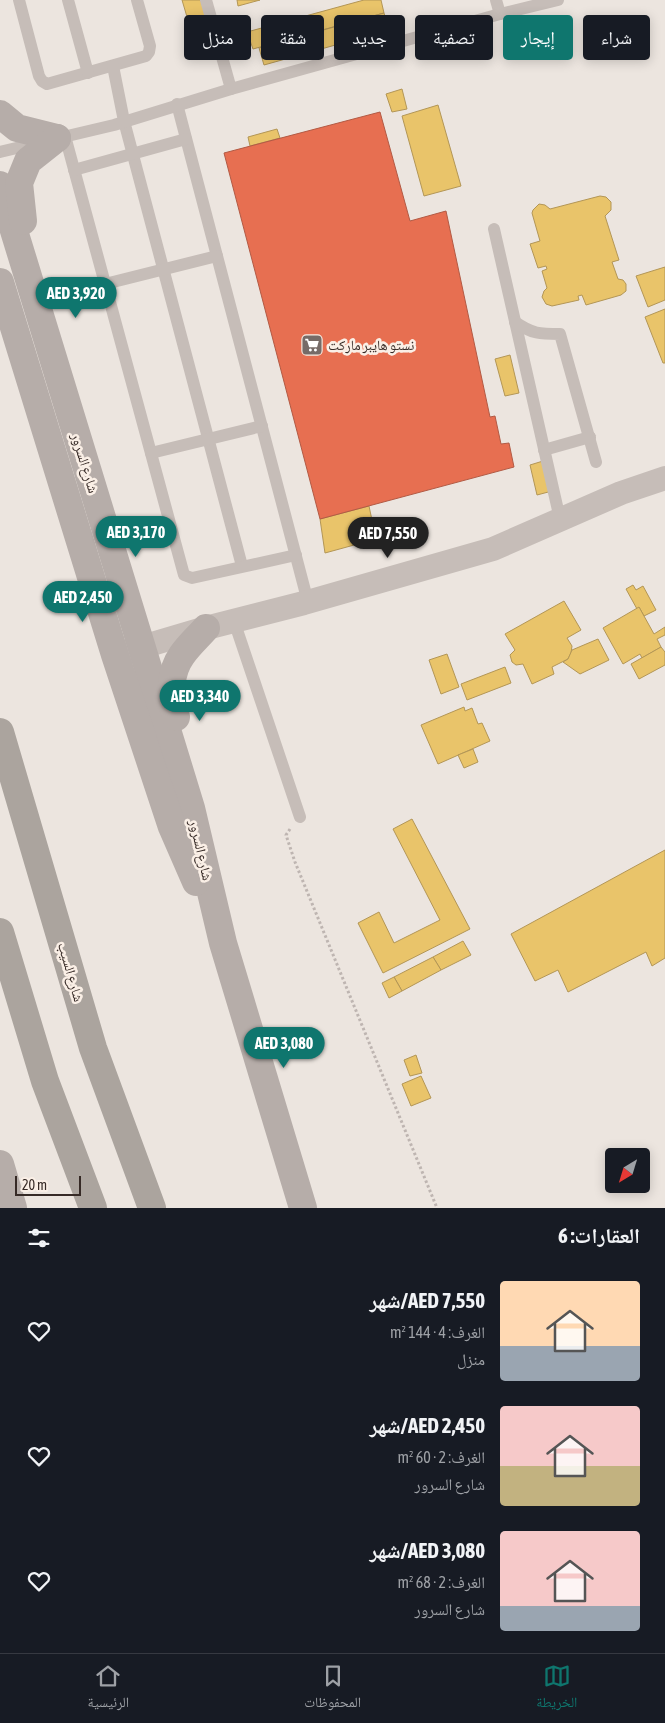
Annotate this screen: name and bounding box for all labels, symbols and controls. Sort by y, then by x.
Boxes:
chip: منزل [184,15,251,60]
chip: شقة [261,15,324,60]
chip: جديد [334,15,405,60]
chip: تصفية [415,15,493,60]
chip: إيجار [503,15,573,60]
chip: شراء [583,15,650,60]
pin: AED 3,920 [19,276,133,319]
text: AED 3,920 [47,284,105,302]
supermarket icon: نستو هايبر ماركت [300,333,324,357]
place label: نستو هايبر ماركت [328,337,414,354]
street label: شارع السرور [66,430,102,495]
pin: AED 3,170 [79,516,193,558]
pin: AED 7,550 [331,516,445,559]
text: AED 3,170 [107,523,165,541]
text: AED 7,550 [359,524,417,542]
pin: AED 2,450 [26,580,140,623]
text: AED 2,450 [54,588,112,606]
pin: AED 3,340 [143,680,257,722]
text: AED 3,340 [171,687,229,705]
street label: شارع السرور [184,817,216,882]
street label: شارع السيب [53,941,87,1004]
pin: AED 3,080 [227,1026,341,1069]
text: AED 3,080 [255,1034,313,1052]
north arrow [605,1148,650,1192]
map controls [605,1148,650,1193]
scale bar [15,1173,81,1196]
text: 20 m [22,1177,47,1193]
text: العقارات: 6 [558,1223,640,1247]
icon: filters [25,1224,53,1252]
text: AED 7,550/شهر [369,1288,485,1312]
icon: home [540,1301,600,1361]
icon: heart [25,1317,53,1345]
text: الغرف: 4 · 144 m² [390,1323,485,1341]
text: منزل [457,1350,485,1368]
text: AED 2,450/شهر [369,1413,485,1437]
icon: home [540,1426,600,1486]
icon: heart [25,1442,53,1470]
text: الغرف: 2 · 60 m² [397,1448,485,1466]
text: شارع السرور [414,1475,485,1493]
text: AED 3,080/شهر [369,1538,485,1562]
icon: home [540,1551,600,1611]
icon: heart [25,1567,53,1595]
text: الغرف: 2 · 68 m² [397,1573,485,1591]
text: شارع السرور [414,1600,485,1618]
tab: الرئيسية [88,1662,129,1716]
tab: المحفوظات [304,1662,361,1716]
tab: الخريطة [536,1662,577,1716]

